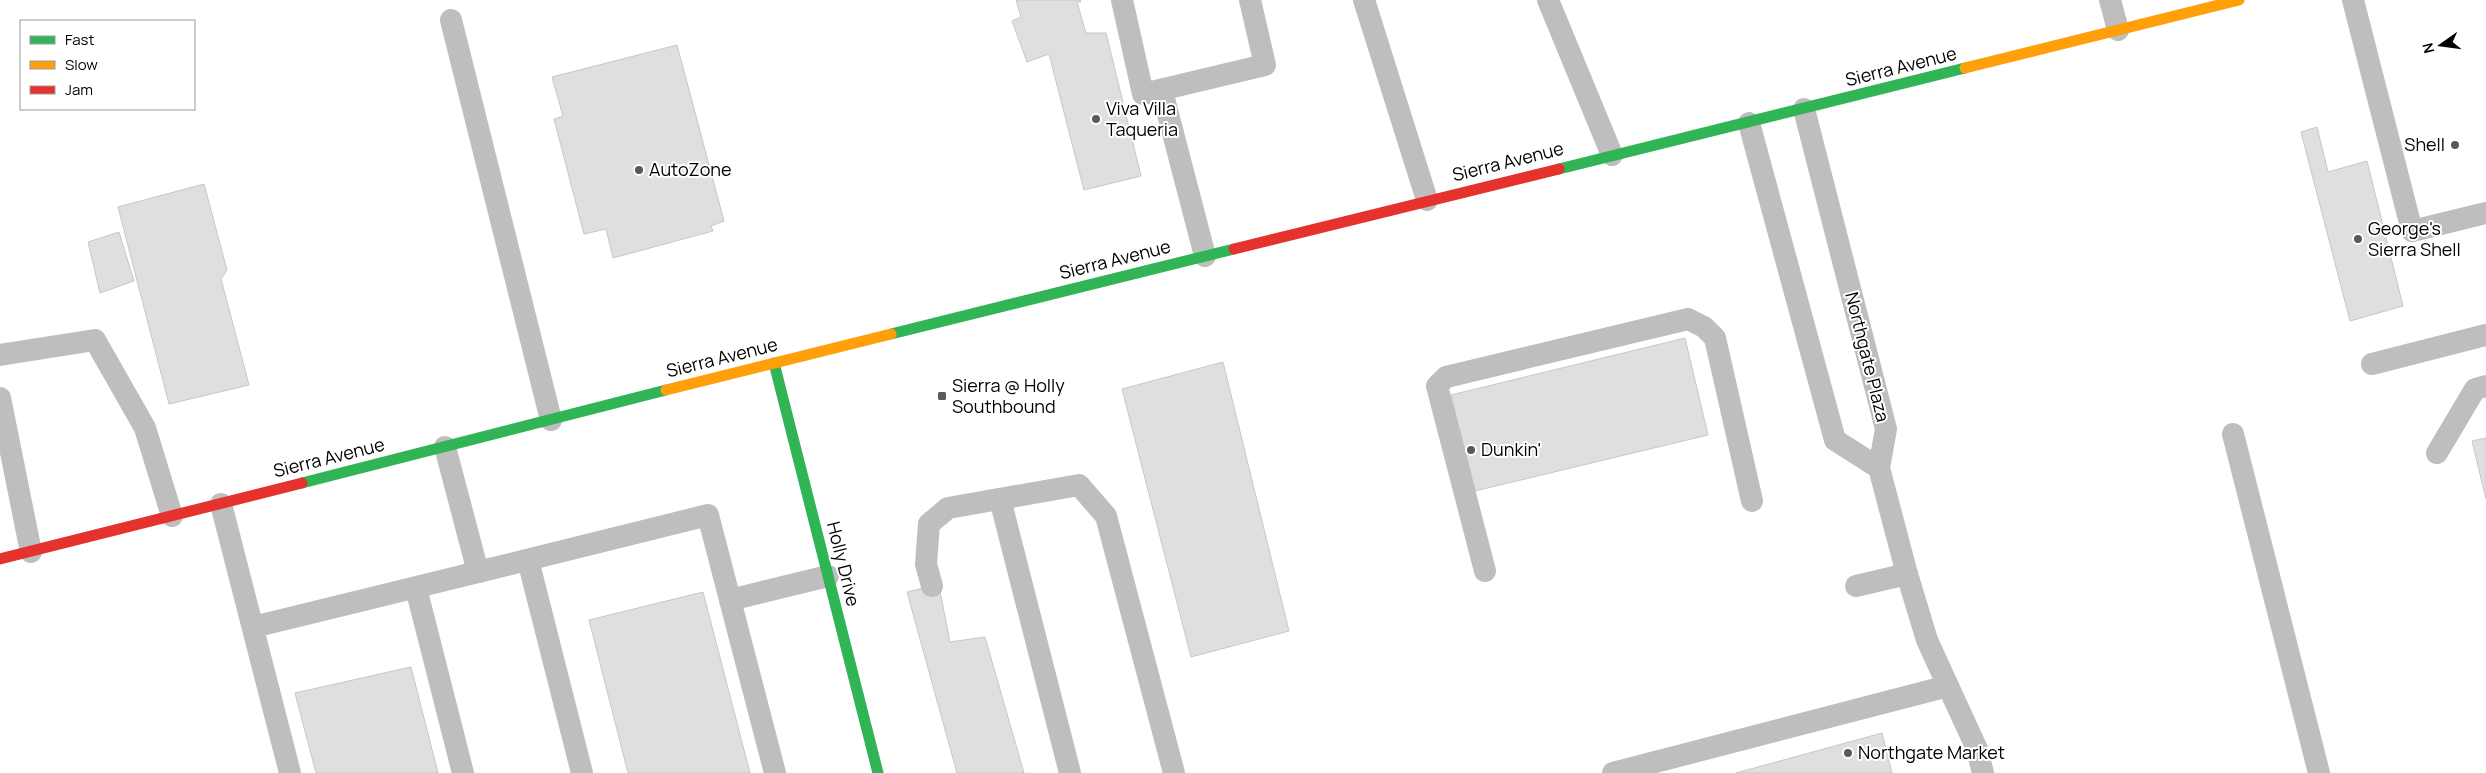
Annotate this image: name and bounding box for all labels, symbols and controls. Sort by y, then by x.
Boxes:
legend [20,20,195,110]
north arrow [2416,20,2466,70]
text: Fast [65,29,94,50]
street label: Sierra Avenue [1843,41,1959,91]
text: N [2417,41,2438,55]
text: Slow [65,54,98,75]
text: Jam [65,79,93,100]
place label: Viva Villa Taqueria [1106,96,1178,141]
marker: Viva Villa Taqueria [1090,113,1102,125]
place label: Shell [2404,132,2445,156]
street label: Sierra Avenue [1450,136,1566,186]
marker: Shell [2449,139,2461,151]
place label: AutoZone [649,157,731,181]
marker: AutoZone [633,164,645,176]
place label: George's Sierra Shell [2368,216,2461,261]
marker: George's Sierra Shell [2352,233,2364,245]
street label: Sierra Avenue [1057,234,1173,284]
street label: Northgate Plaza [1840,289,1896,424]
street label: Sierra Avenue [664,332,780,382]
place label: Sierra @ Holly Southbound [952,373,1065,418]
marker: Sierra @ Holly Southbound [936,390,948,402]
street label: Sierra Avenue [271,432,387,482]
place label: Dunkin' [1481,437,1541,461]
marker: Dunkin' [1465,444,1477,456]
street label: Holly Drive [822,519,866,609]
place label: Northgate Market [1858,740,2005,764]
marker: Northgate Market [1842,747,1854,759]

